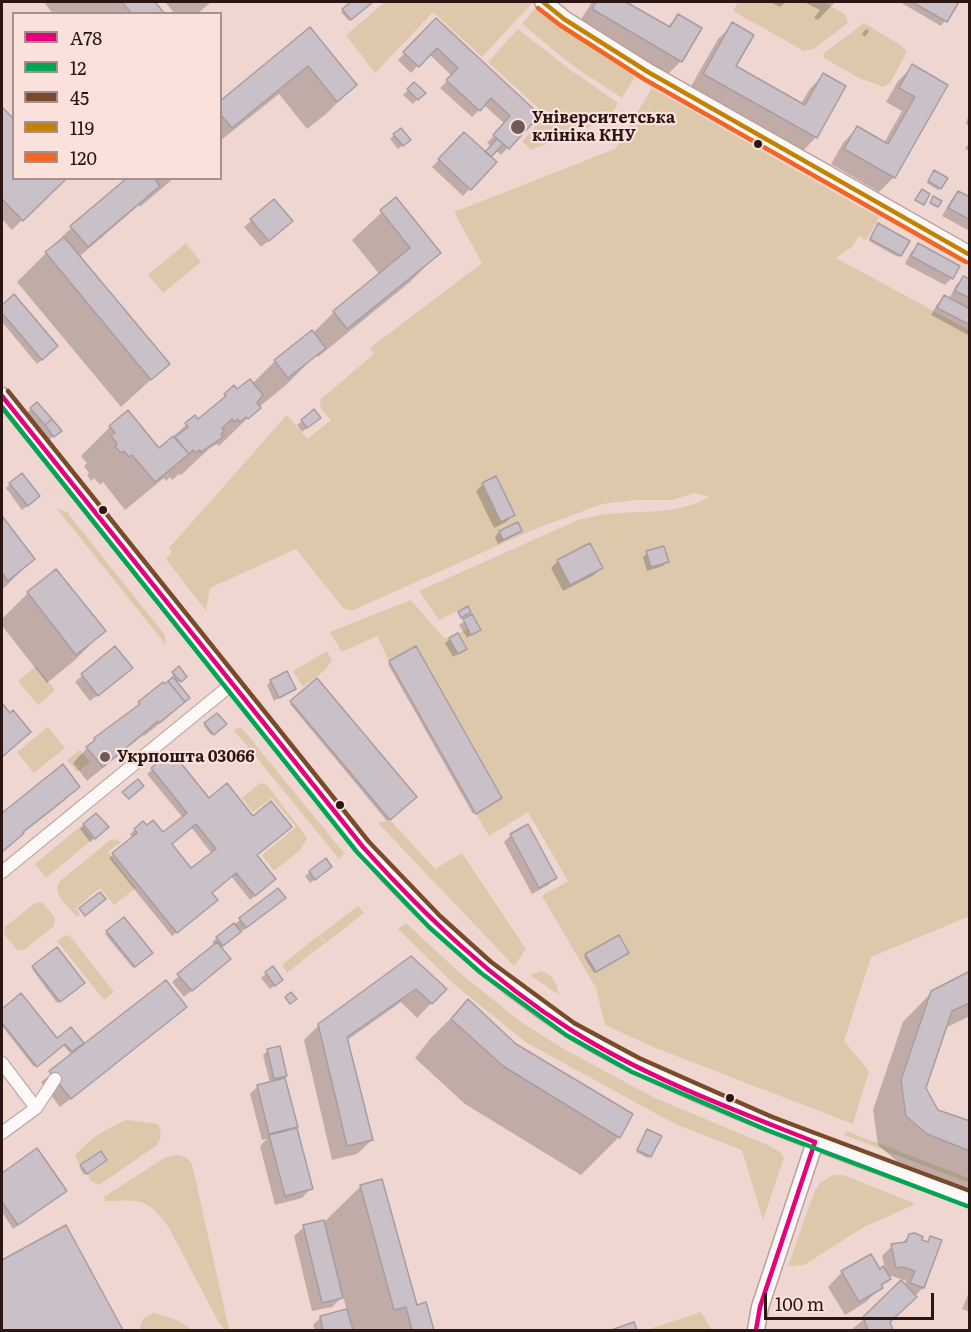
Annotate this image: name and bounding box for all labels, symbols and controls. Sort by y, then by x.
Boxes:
legend [12,12,222,180]
text: А78 [70,24,102,51]
text: 12 [70,54,86,81]
text: 45 [70,84,89,111]
place label: Університетська клініка КНУ [532,108,675,146]
text: 119 [70,114,94,141]
marker: Університетська клініка КНУ [509,118,527,136]
unlabelled marker [752,138,764,150]
text: 120 [70,144,97,171]
unlabelled marker [97,504,109,516]
place label: Укрпошта 03066 [117,747,255,767]
marker: Укрпошта 03066 [98,750,112,764]
unlabelled marker [334,799,346,811]
unlabelled marker [724,1092,736,1104]
scale bar [767,1281,936,1319]
text: 100 m [775,1290,824,1317]

